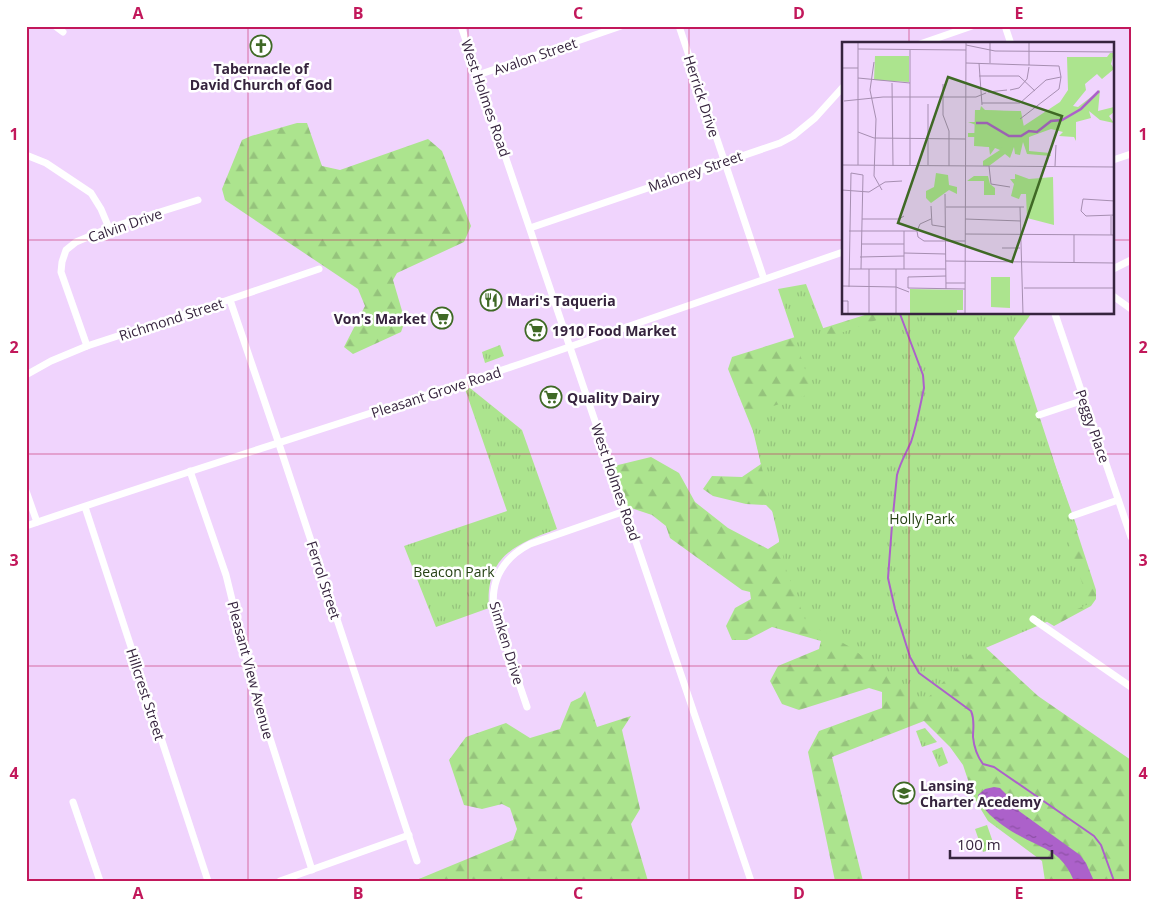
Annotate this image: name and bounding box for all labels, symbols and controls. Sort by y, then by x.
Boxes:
text: A [132,2,144,24]
text: B [353,2,363,24]
text: C [573,2,583,24]
text: D [793,2,805,24]
text: E [1015,2,1024,24]
street label: Avalon Street [491,33,579,79]
church icon: Tabernacle of David Church of God [249,34,273,58]
street label: West Holmes Road [457,37,515,159]
inset map [842,42,1114,315]
street label: Herrick Drive [680,53,724,140]
place label: Tabernacle of David Church of God [190,59,332,94]
text: 1 [9,123,19,145]
text: 1 [1138,123,1148,145]
street label: Maloney Street [645,146,745,196]
street label: Calvin Drive [85,203,165,247]
restaurant icon: Mari's Taqueria [479,288,503,312]
place label: Mari's Taqueria [507,291,616,310]
street label: Richmond Street [116,293,226,345]
supermarket icon: Von's Market [430,306,454,330]
place label: Von's Market [334,309,426,328]
supermarket icon: 1910 Food Market [524,318,548,342]
place label: 1910 Food Market [552,321,676,340]
text: 2 [9,336,19,358]
text: 2 [1138,336,1148,358]
street label: Pleasant Grove Road [369,362,503,422]
supermarket icon: Quality Dairy [539,385,563,409]
street label: Peggy Place [1072,387,1114,465]
place label: Quality Dairy [567,388,659,407]
street label: West Holmes Road [587,421,645,543]
park label: Holly Park [889,509,956,528]
street label: Ferrol Street [302,538,346,622]
text: 3 [9,549,19,571]
text: 3 [1138,549,1148,571]
park label: Beacon Park [413,562,495,581]
street label: Pleasant View Avenue [223,599,279,741]
street label: Simken Drive [485,599,529,687]
street label: Hillcrest Street [122,646,170,742]
text: 4 [9,762,19,784]
text: 4 [1138,762,1148,784]
place label: Lansing Charter Acedemy [920,776,1041,811]
school or university icon: Lansing Charter Acedemy [892,781,916,805]
scale bar [950,827,1052,859]
text: 100 m [957,834,1001,854]
text: A [132,882,144,904]
text: B [353,882,363,904]
text: C [573,882,583,904]
text: D [793,882,805,904]
text: E [1015,882,1024,904]

